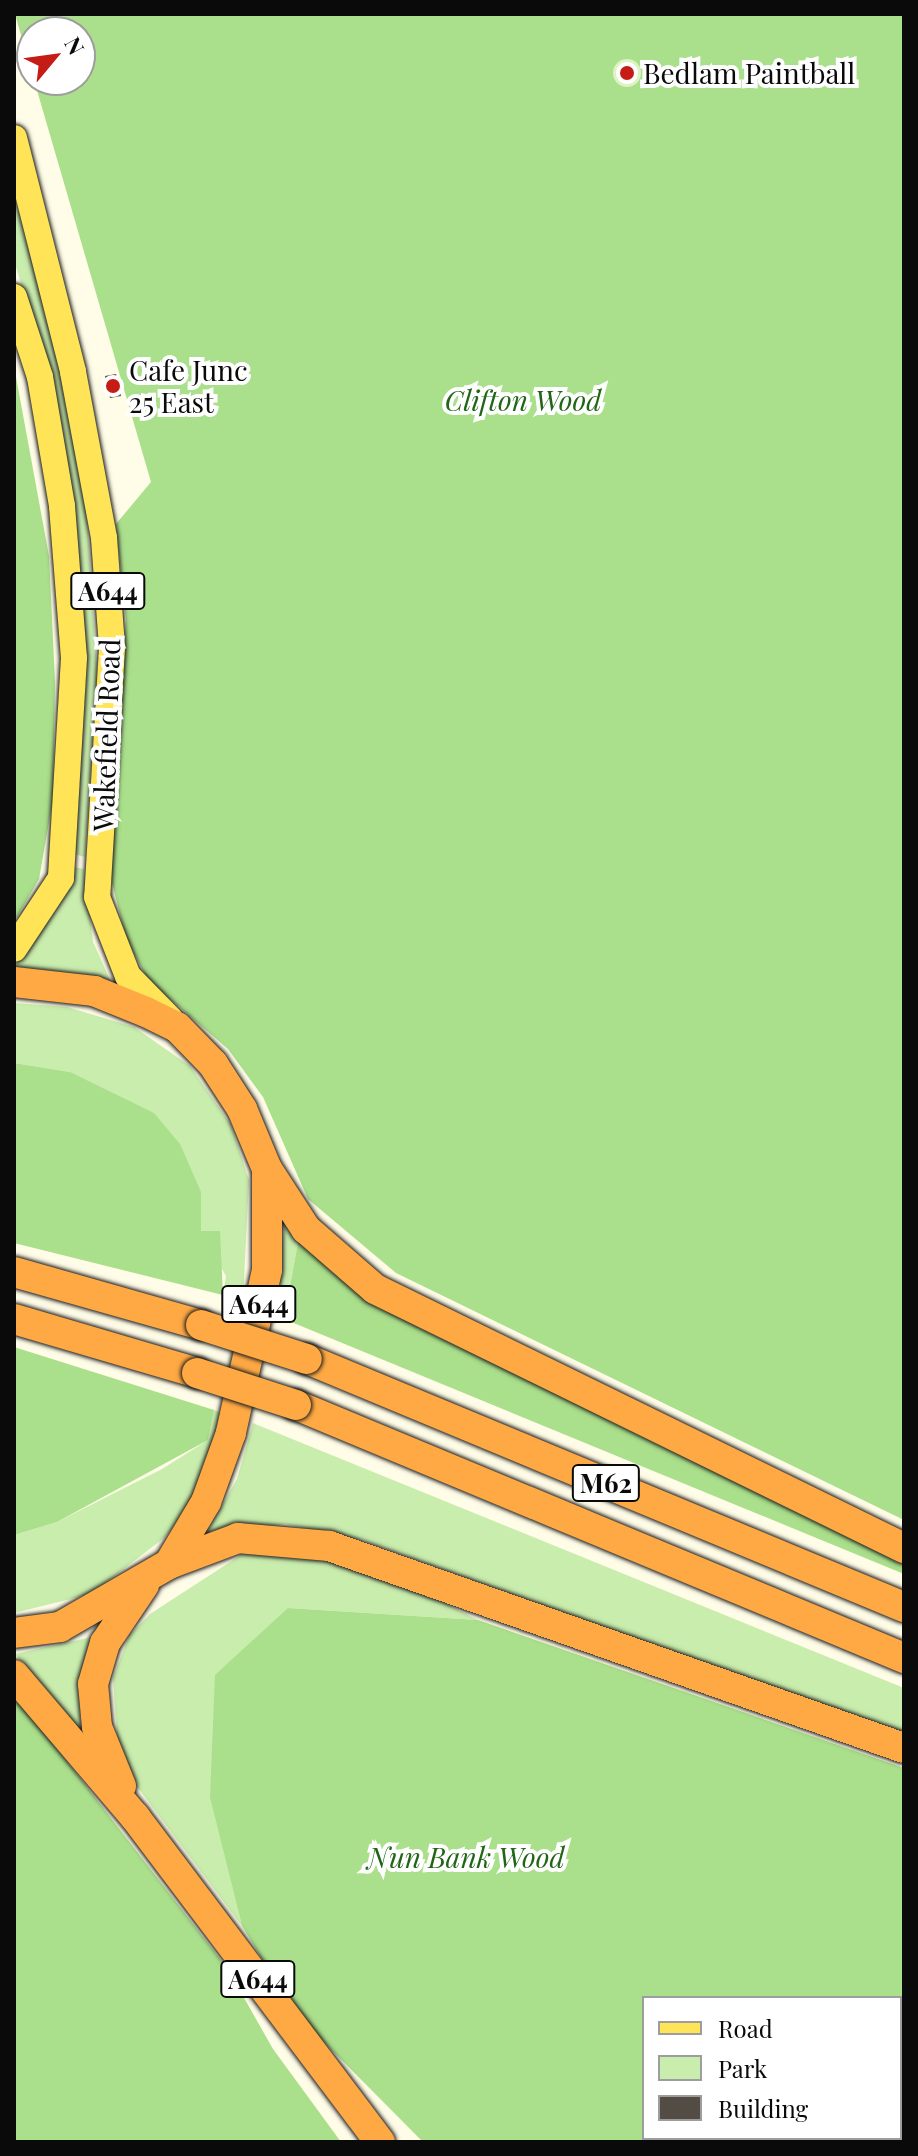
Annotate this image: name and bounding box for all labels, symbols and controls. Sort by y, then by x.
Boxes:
north arrow [16,16,96,96]
text: N [58,31,92,60]
place label: Bedlam Paintball [643,56,855,90]
marker: Bedlam Paintball [618,64,636,82]
place label: Cafe Junc 25 East [129,353,247,419]
marker: Cafe Junc 25 East [104,377,122,395]
park label: Clifton Wood [445,383,601,417]
road number: A644 [70,569,146,613]
street label: Wakefield Road [86,638,126,832]
road number: A644 [221,1282,297,1326]
road number: M62 [570,1461,642,1505]
park label: Nun Bank Wood [367,1840,565,1874]
road number: A644 [220,1957,296,2001]
legend [642,1996,902,2140]
text: Road [718,2012,773,2044]
text: Park [718,2052,767,2084]
text: Building [718,2092,808,2124]

